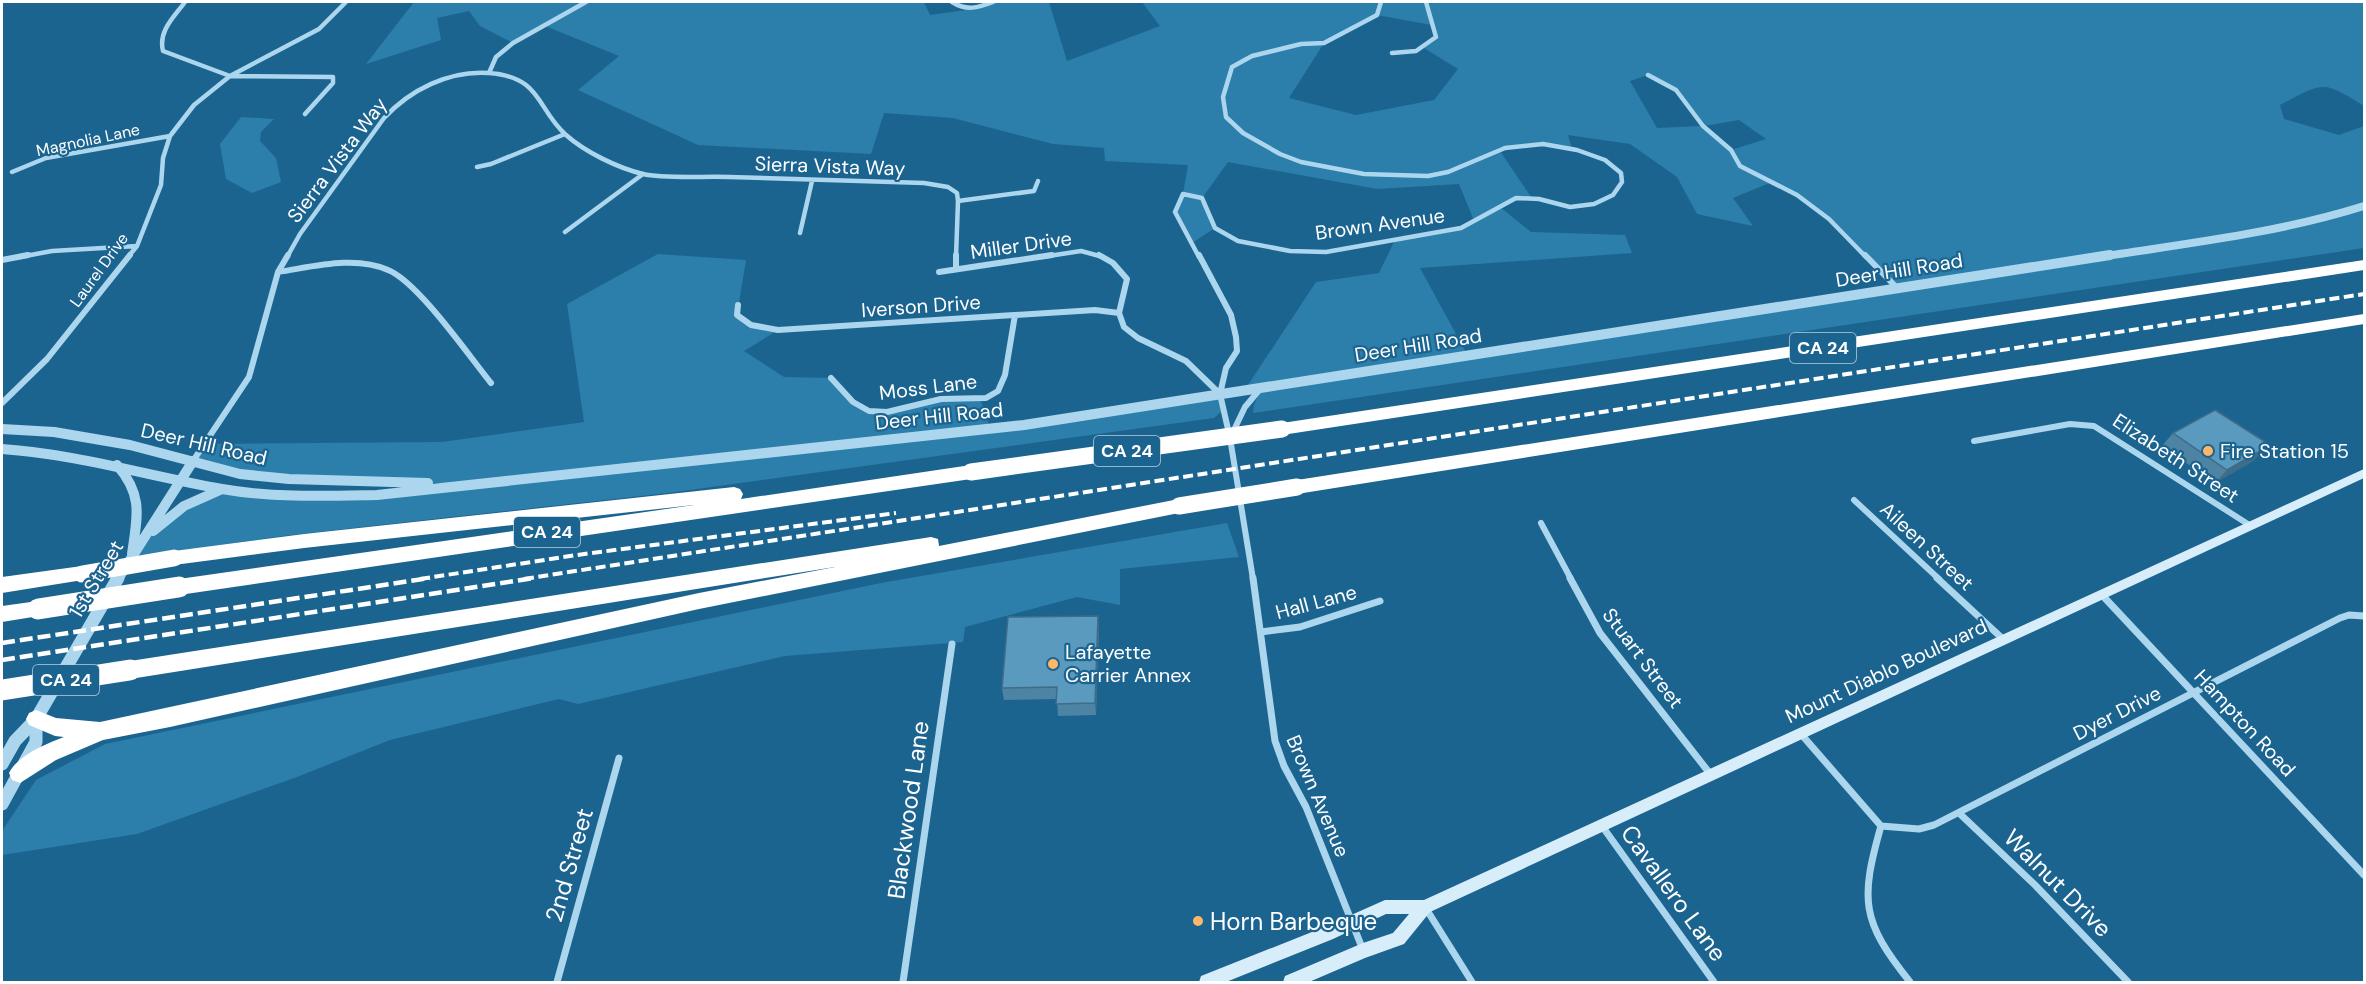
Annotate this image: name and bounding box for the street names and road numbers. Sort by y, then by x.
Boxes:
street label: Sierra Vista Way [281,92,393,228]
street label: Magnolia Lane [34,119,142,161]
street label: Sierra Vista Way [754,150,906,182]
street label: Brown Avenue [1314,202,1446,246]
street label: Miller Drive [969,225,1073,265]
street label: Laurel Drive [65,229,133,311]
street label: Deer Hill Road [1834,247,1964,293]
street label: Iverson Drive [860,289,982,323]
street label: Deer Hill Road [1353,322,1483,368]
road number: CA 24 [1790,333,1856,363]
street label: Moss Lane [878,368,978,406]
street label: Deer Hill Road [874,396,1004,436]
street label: Elizabeth Street [2108,407,2244,509]
street label: Deer Hill Road [139,417,269,471]
road number: CA 24 [1094,436,1160,466]
street label: Aileen Street [1875,496,1979,596]
road number: CA 24 [514,517,580,547]
street label: 1st Street [63,535,129,622]
street label: Hall Lane [1273,579,1359,625]
street label: Stuart Street [1597,603,1689,713]
street label: Mount Diablo Boulevard [1781,613,1991,729]
street label: Hampton Road [2189,664,2301,782]
road number: CA 24 [33,665,99,695]
street label: Dyer Drive [2069,680,2165,746]
street label: Blackwood Lane [880,719,936,901]
street label: Brown Avenue [1281,731,1355,861]
street label: 2nd Street [538,804,600,926]
street label: Cavallero Lane [1614,819,1734,967]
street label: Walnut Drive [1997,822,2119,944]

